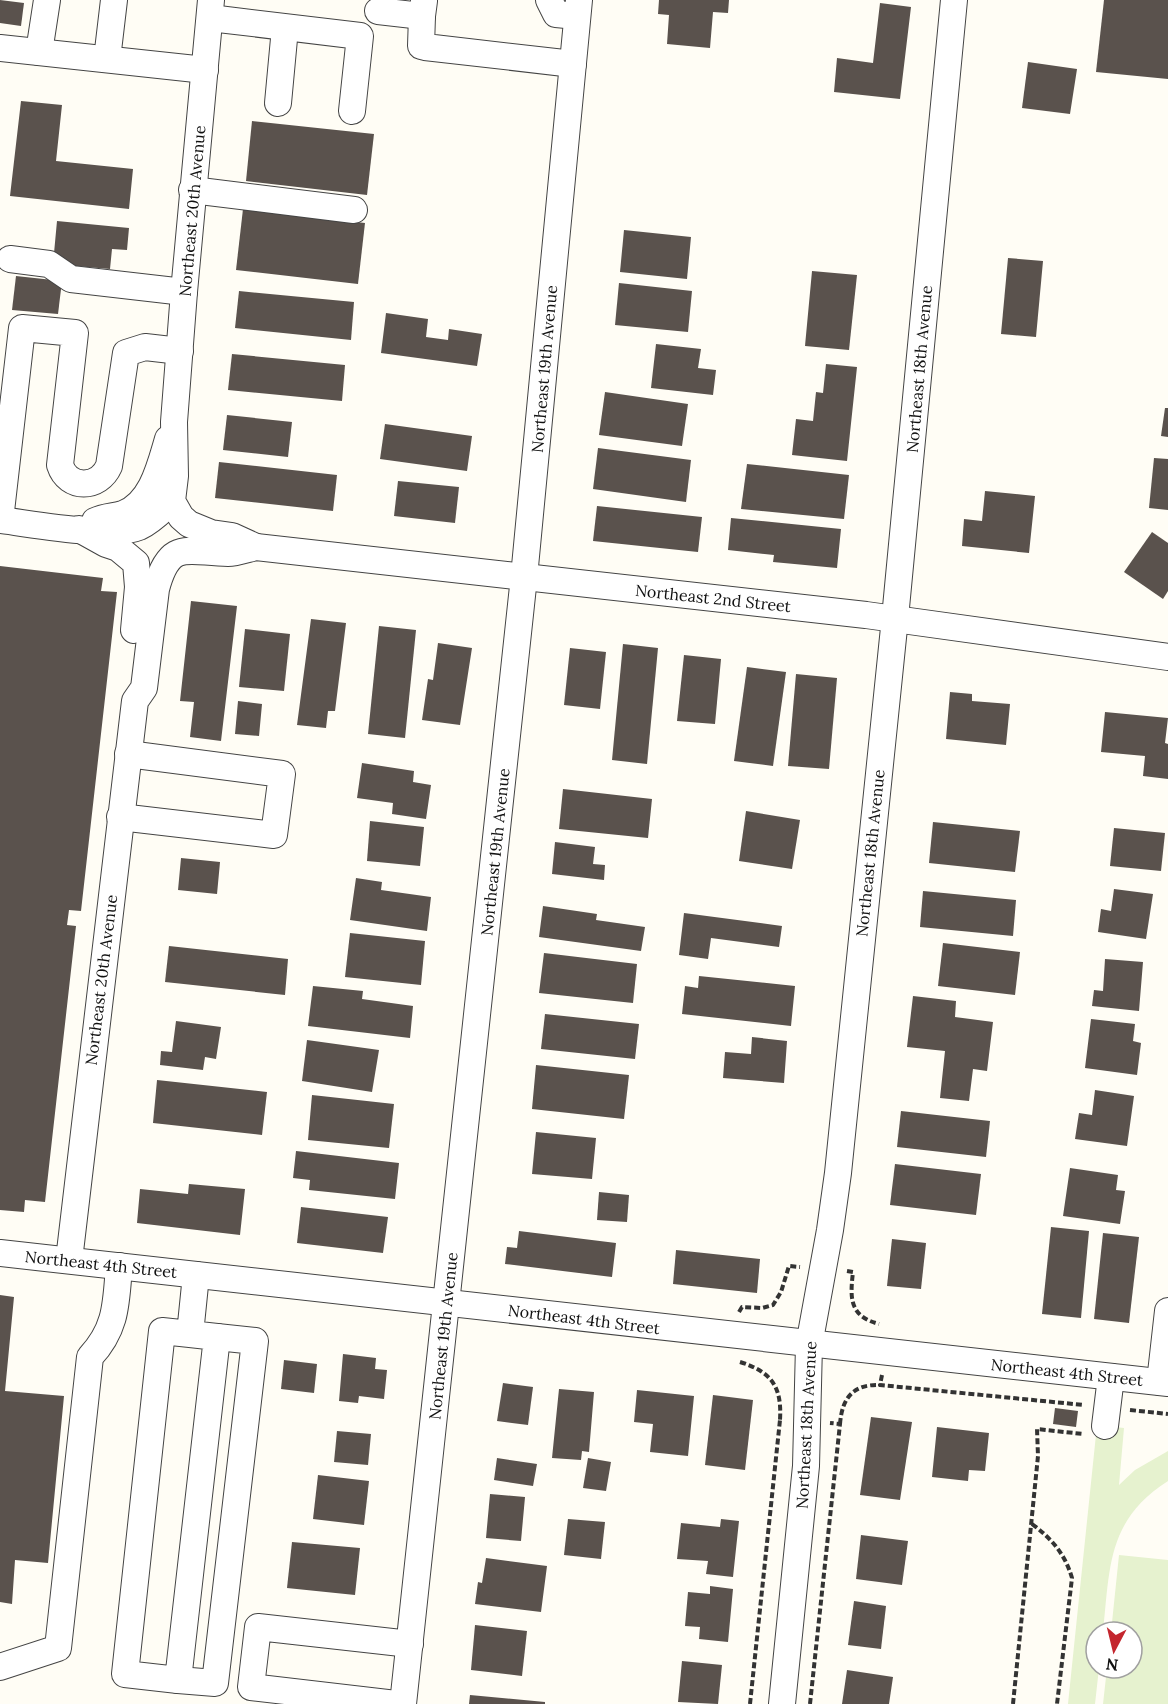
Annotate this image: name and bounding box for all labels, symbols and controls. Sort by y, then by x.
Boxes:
street label: Northeast 20th Avenue [175,124,209,297]
street label: Northeast 19th Avenue [527,284,561,454]
street label: Northeast 18th Avenue [902,284,936,454]
street label: Northeast 2nd Street [634,580,793,616]
street label: Northeast 19th Avenue [476,767,514,937]
street label: Northeast 18th Avenue [851,768,889,938]
street label: Northeast 20th Avenue [81,893,121,1066]
street label: Northeast 4th Street [24,1246,179,1282]
street label: Northeast 19th Avenue [424,1251,462,1421]
street label: Northeast 4th Street [507,1300,662,1338]
street label: Northeast 18th Avenue [792,1340,820,1509]
street label: Northeast 4th Street [990,1354,1145,1390]
north arrow [1084,1620,1144,1680]
text: N [1105,1654,1120,1676]

